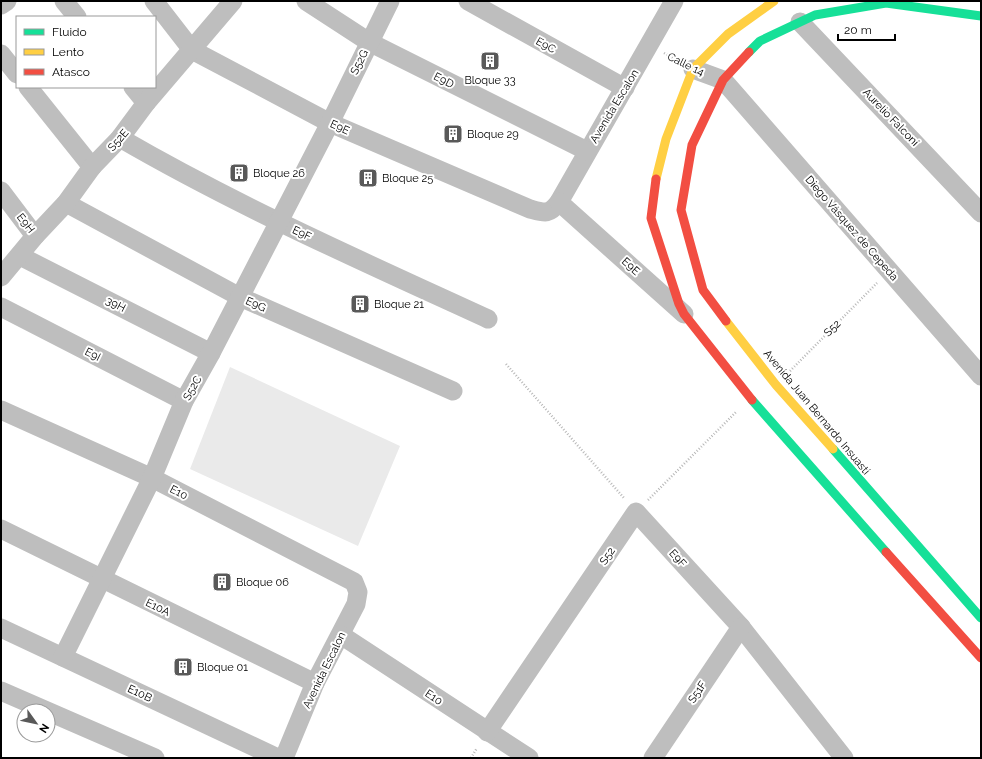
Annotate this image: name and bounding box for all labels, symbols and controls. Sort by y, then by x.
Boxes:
legend [16,16,156,88]
scale bar [838,16,895,42]
text: 20 m [844,23,872,37]
text: Fluido [52,25,87,39]
street label: E9C [534,35,558,56]
text: Lento [52,45,84,59]
street label: S52G [348,47,371,77]
building icon: Bloque 33 [479,50,501,72]
street label: Calle 14 [665,50,706,79]
text: Atasco [52,65,90,79]
street label: Avenida Escalon [587,67,642,145]
street label: E9D [431,70,456,91]
place label: Bloque 33 [464,74,516,87]
street label: Aurelio Falconí [860,86,922,149]
street label: E9E [328,117,352,138]
building icon: Bloque 29 [442,123,464,145]
street label: S52E [105,126,132,154]
place label: Bloque 29 [467,128,519,141]
building icon: Bloque 26 [228,162,250,184]
place label: Bloque 26 [253,167,305,180]
building icon: Bloque 25 [357,167,379,189]
place label: Bloque 25 [382,172,433,185]
street label: Diego Vásquez de Cepeda [802,173,901,283]
street label: E9H [14,211,37,236]
street label: E9F [290,223,314,244]
street label: E9E [619,255,643,278]
building icon: Bloque 21 [349,293,371,315]
street label: 39H [104,294,128,315]
street label: E9G [244,294,268,315]
place label: Bloque 21 [374,298,424,311]
street label: S52 [821,317,844,339]
street label: E9I [83,345,103,364]
street label: Avenida Juan Bernardo Insuasti [761,347,873,477]
street label: S52C [180,373,205,403]
street label: E10 [168,483,190,502]
street label: S52 [597,545,618,568]
street label: E9F [666,547,689,570]
building icon: Bloque 06 [211,571,233,593]
place label: Bloque 06 [236,576,289,589]
street label: E10A [144,596,173,619]
street label: Avenida Escalon [300,630,349,711]
building icon: Bloque 01 [172,656,194,678]
place label: Bloque 01 [197,661,248,674]
street label: S51F [685,678,710,706]
street label: E10B [126,682,154,705]
street label: E10 [423,687,445,708]
north arrow [16,703,56,743]
text: N [36,721,52,735]

